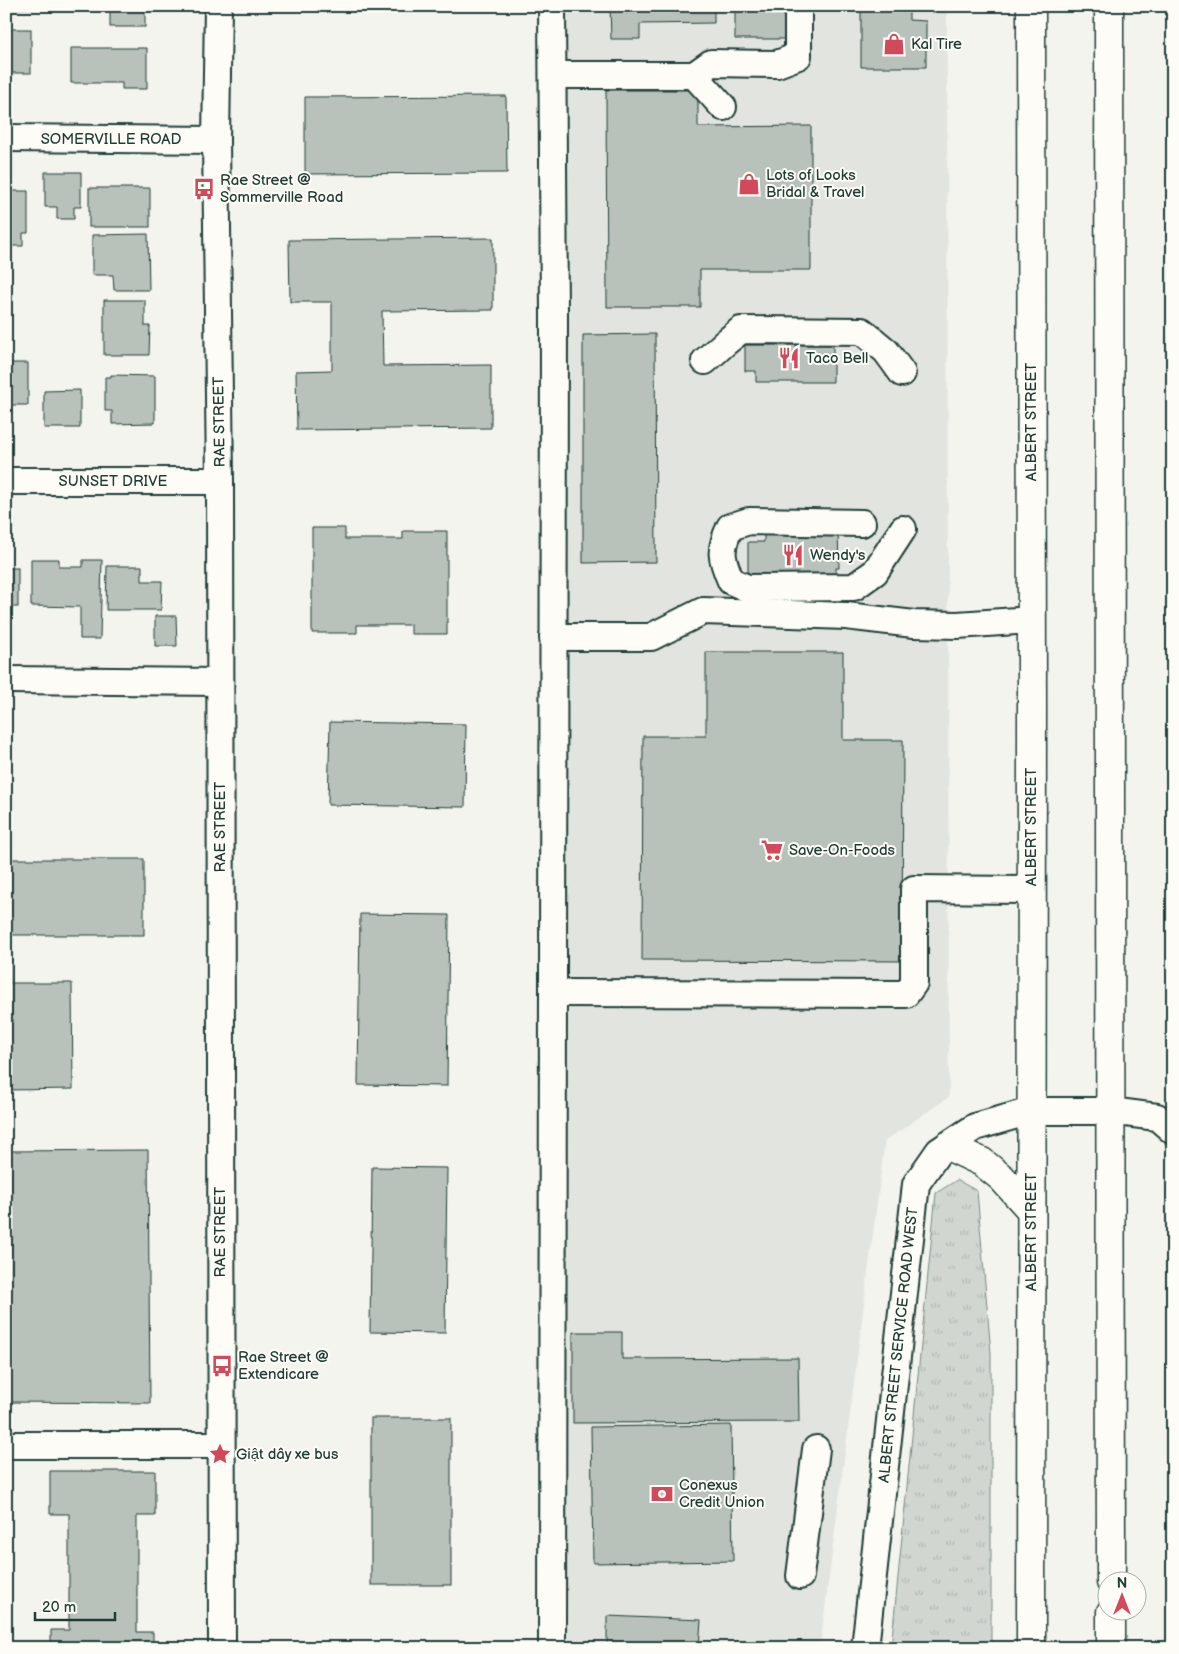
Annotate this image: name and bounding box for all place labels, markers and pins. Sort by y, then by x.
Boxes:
shop icon: Kal Tire [881,31,907,57]
place label: Kal Tire [911,35,962,54]
place label: Lots of Looks Bridal & Travel [766,166,864,202]
place label: Rae Street @ Sommerville Road [220,171,343,207]
shop icon: Lots of Looks Bridal & Travel [736,171,762,197]
bus stop icon: Rae Street @ Sommerville Road [191,176,217,202]
restaurant icon: Taco Bell [776,345,802,371]
place label: Taco Bell [806,349,868,368]
restaurant icon: Wendy's [780,542,806,568]
place label: Wendy's [810,546,866,565]
supermarket icon: Save-On-Foods [759,837,785,863]
place label: Save-On-Foods [789,841,895,860]
place label: Rae Street @ Extendicare [238,1348,329,1384]
bus stop icon: Rae Street @ Extendicare [209,1353,235,1379]
place icon: Giật dây xe bus [207,1441,233,1467]
place label: Giật dây xe bus [236,1445,339,1464]
place label: Conexus Credit Union [679,1476,764,1512]
bank icon: Conexus Credit Union [649,1481,675,1507]

